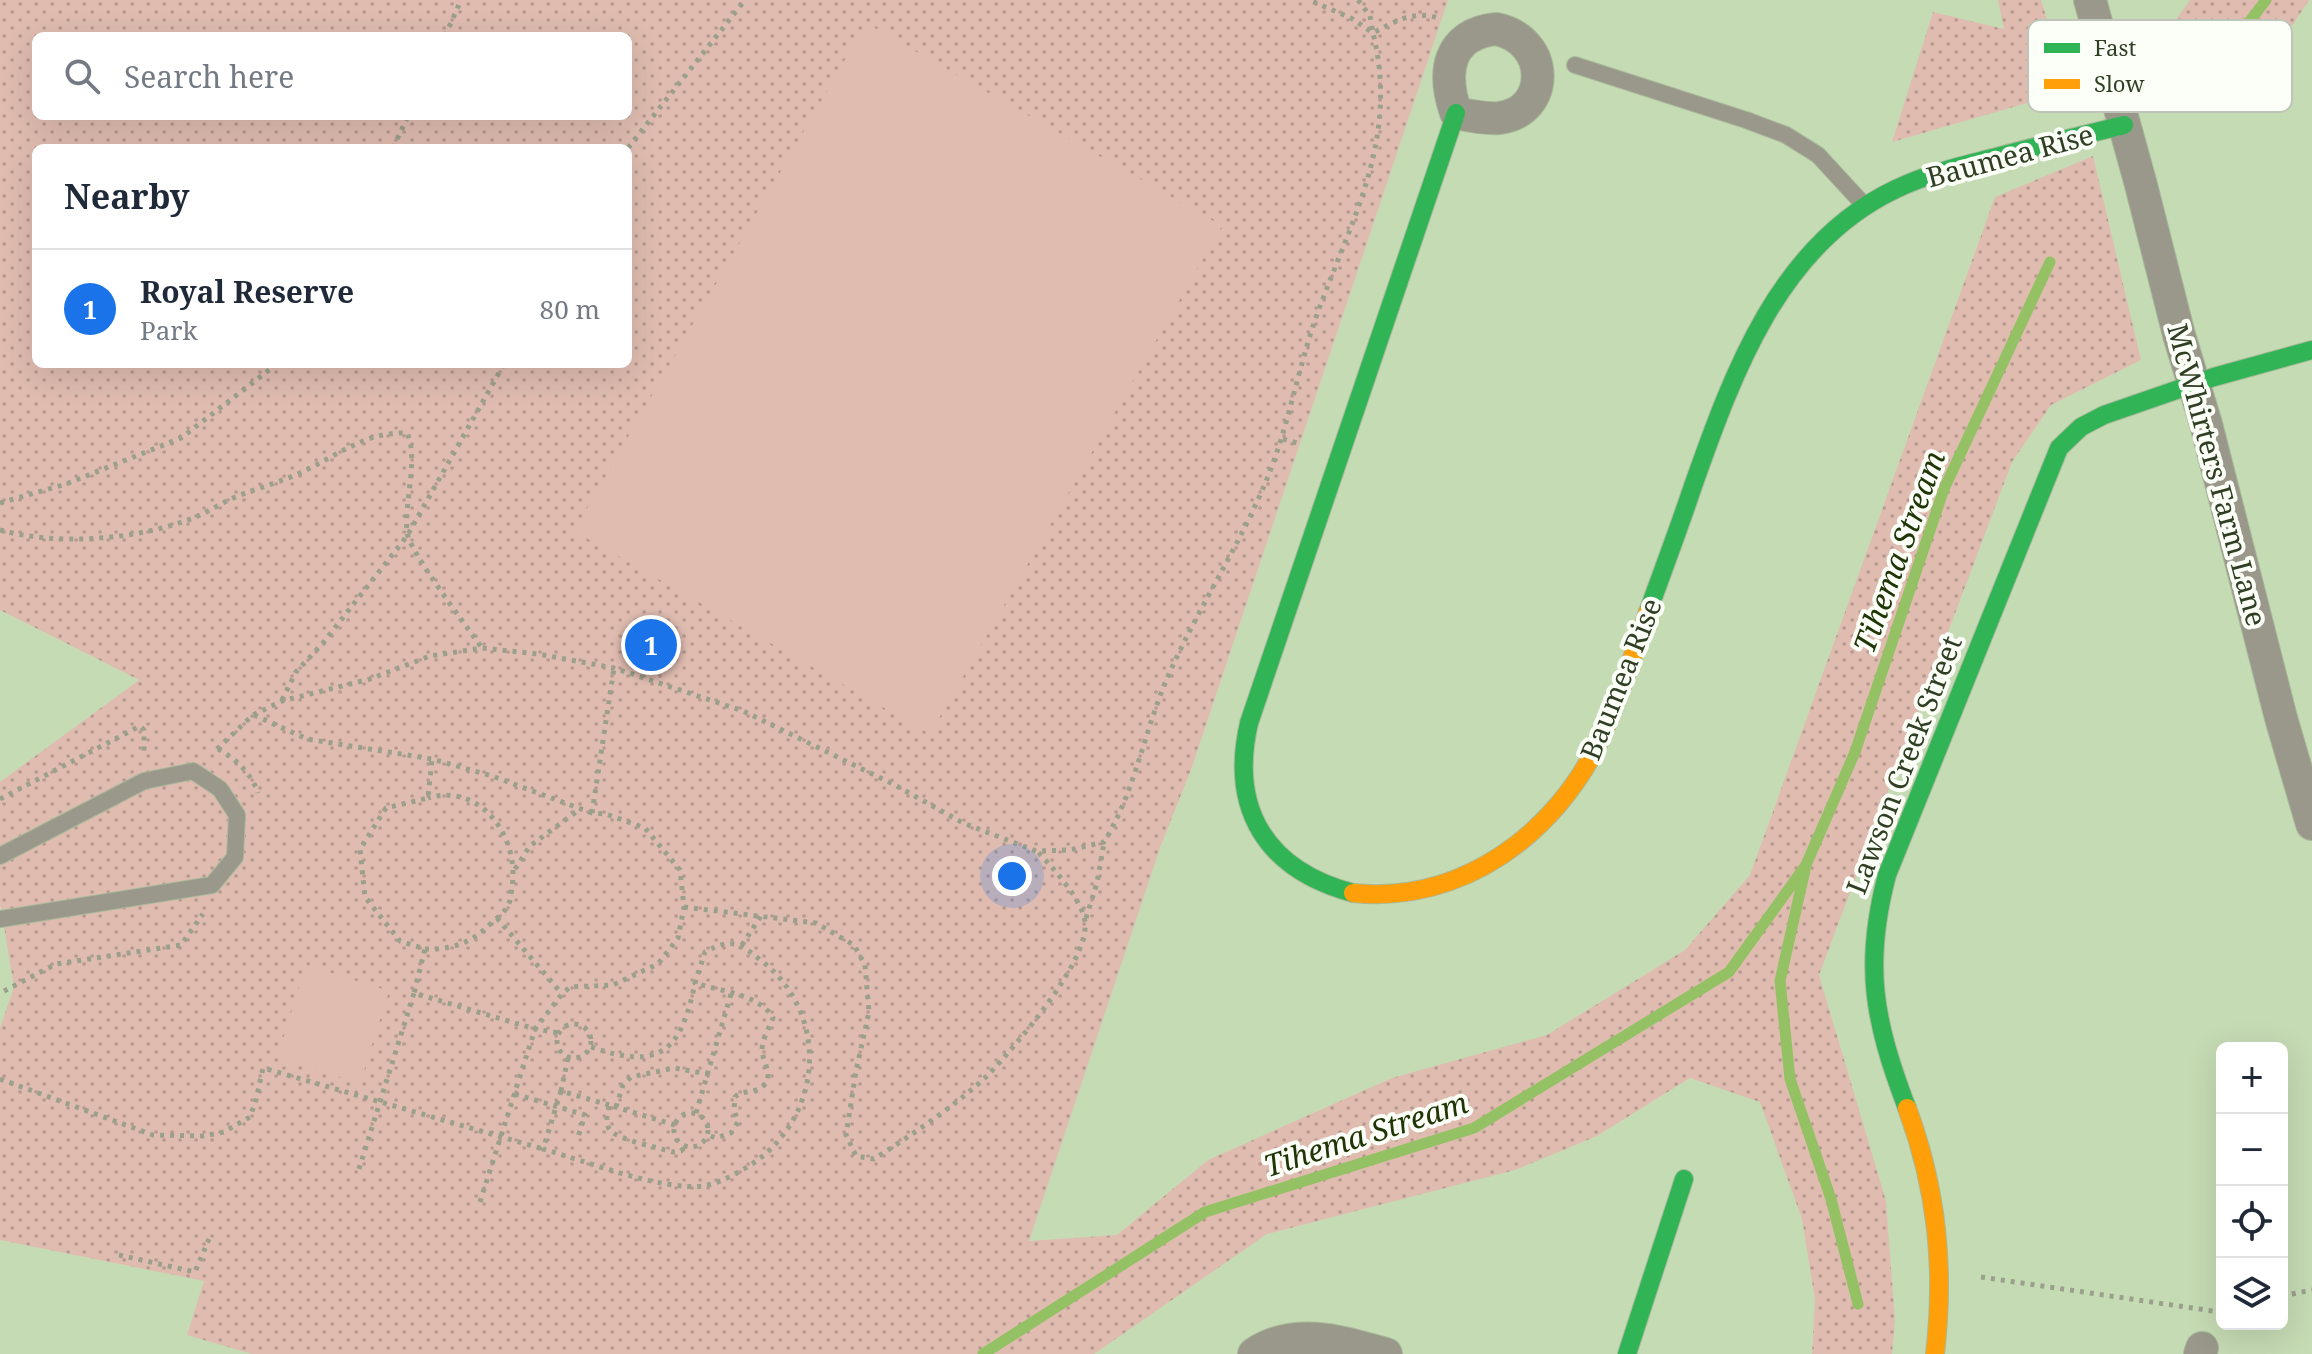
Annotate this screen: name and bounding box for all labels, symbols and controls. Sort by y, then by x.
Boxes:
legend [2028,20,2292,112]
search box [32,32,632,120]
text: Fast [2094,32,2136,62]
icon: search [60,54,104,98]
text: Search here [124,56,294,97]
text: Slow [2094,68,2144,98]
street label: Baumea Rise [1922,115,2097,196]
text: Nearby [64,173,190,219]
text: Royal Reserve [140,271,354,312]
text: 1 [83,291,97,327]
text: 80 m [540,291,600,327]
text: Park [140,312,198,348]
street label: McWhirters Farm Lane [2159,319,2277,630]
water label: Tihema Stream [1843,445,1954,658]
street label: Baumea Rise [1570,592,1670,765]
pin: 1 [625,615,677,675]
street label: Lawson Creek Street [1836,630,1970,899]
your location [992,856,1032,896]
map controls [2216,1042,2288,1330]
button: + [2216,1042,2288,1114]
water label: Tihema Stream [1258,1081,1473,1186]
button: − [2216,1114,2288,1186]
button: locate [2216,1186,2288,1258]
button: layers [2216,1258,2288,1330]

